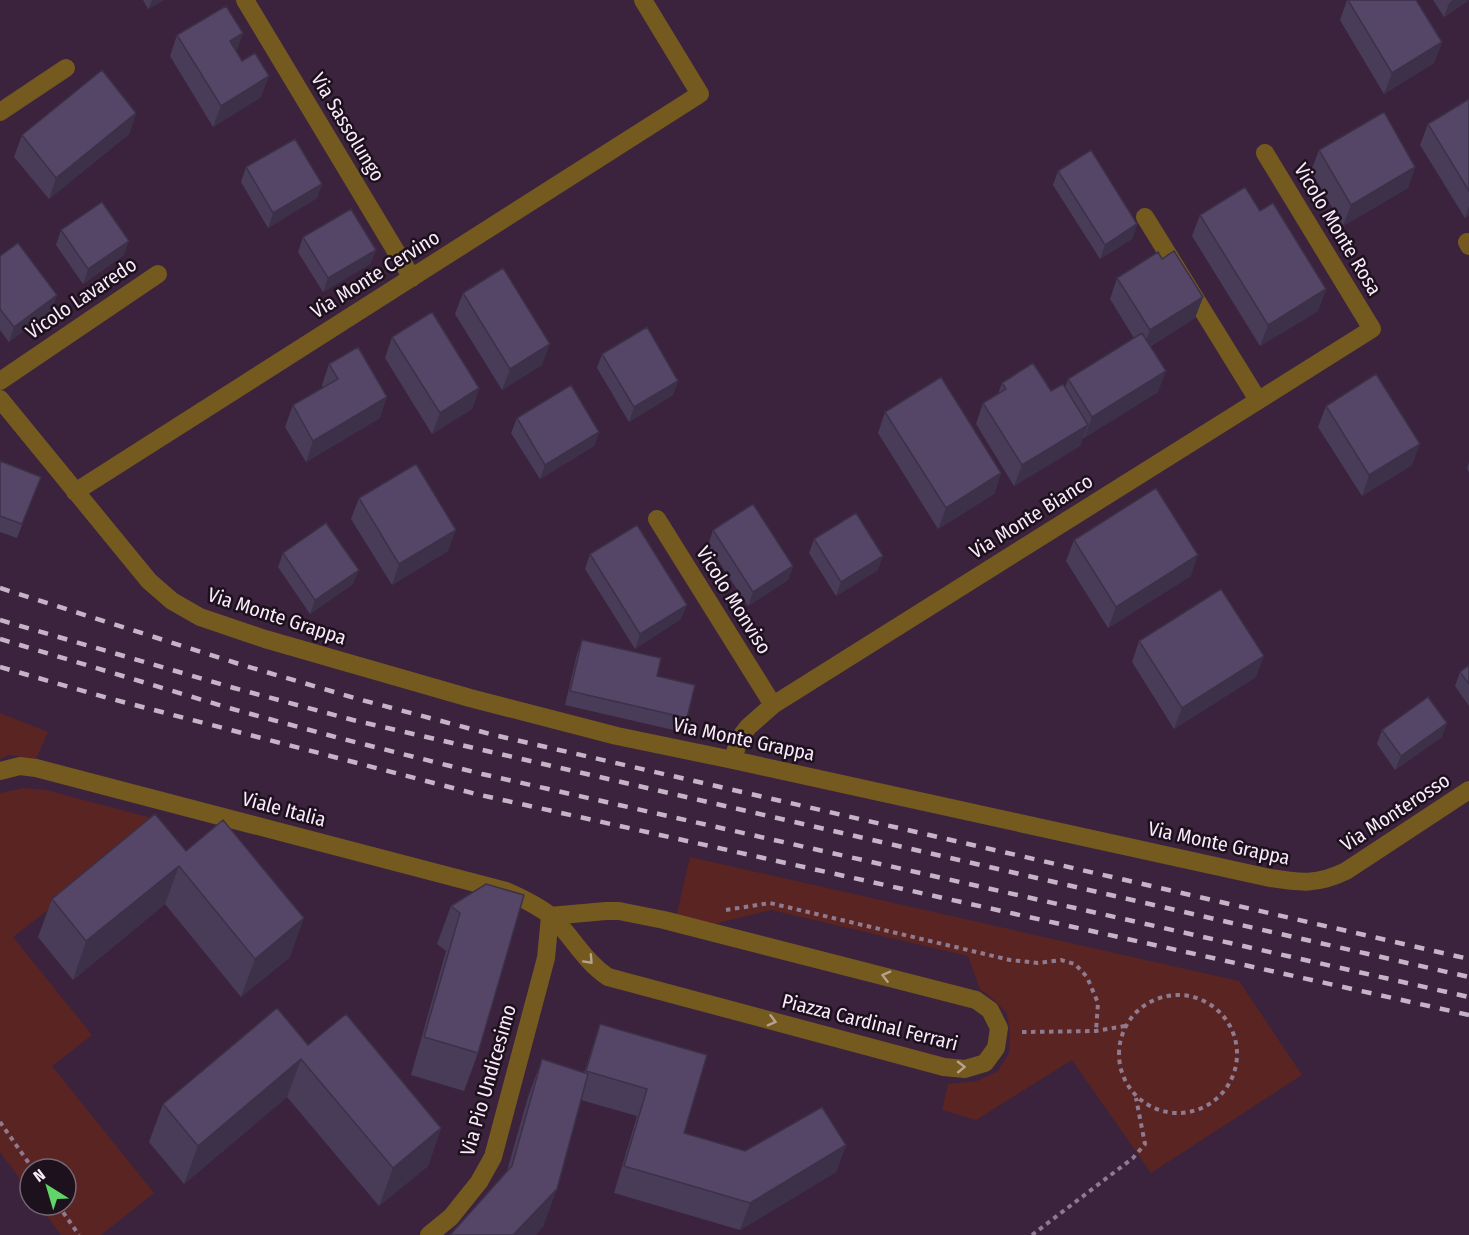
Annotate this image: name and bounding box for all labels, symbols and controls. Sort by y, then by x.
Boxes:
street label: Via Sassolungo [306,68,390,186]
street label: Vicolo Monte Rosa [1289,159,1387,299]
street label: Via Monte Cervino [306,225,444,323]
street label: Vicolo Lavaredo [21,252,141,344]
street label: Via Monte Bianco [965,469,1097,563]
street label: Vicolo Monviso [691,542,777,658]
street label: Via Monte Grappa [205,582,349,650]
street label: Via Monte Grappa [671,712,817,766]
street label: Via Monterosso [1336,768,1454,856]
street label: Viale Italia [239,786,329,832]
street label: Via Monte Grappa [1146,816,1292,870]
one-way arrow [582,954,593,964]
one-way arrow [881,971,891,984]
street label: Piazza Cardinal Ferrari [780,989,960,1055]
street label: Via Pio Undicesimo [455,1002,521,1158]
one-way arrow [767,1013,777,1026]
one-way arrow [956,1061,965,1074]
north arrow [18,1157,78,1217]
text: N [30,1165,49,1186]

